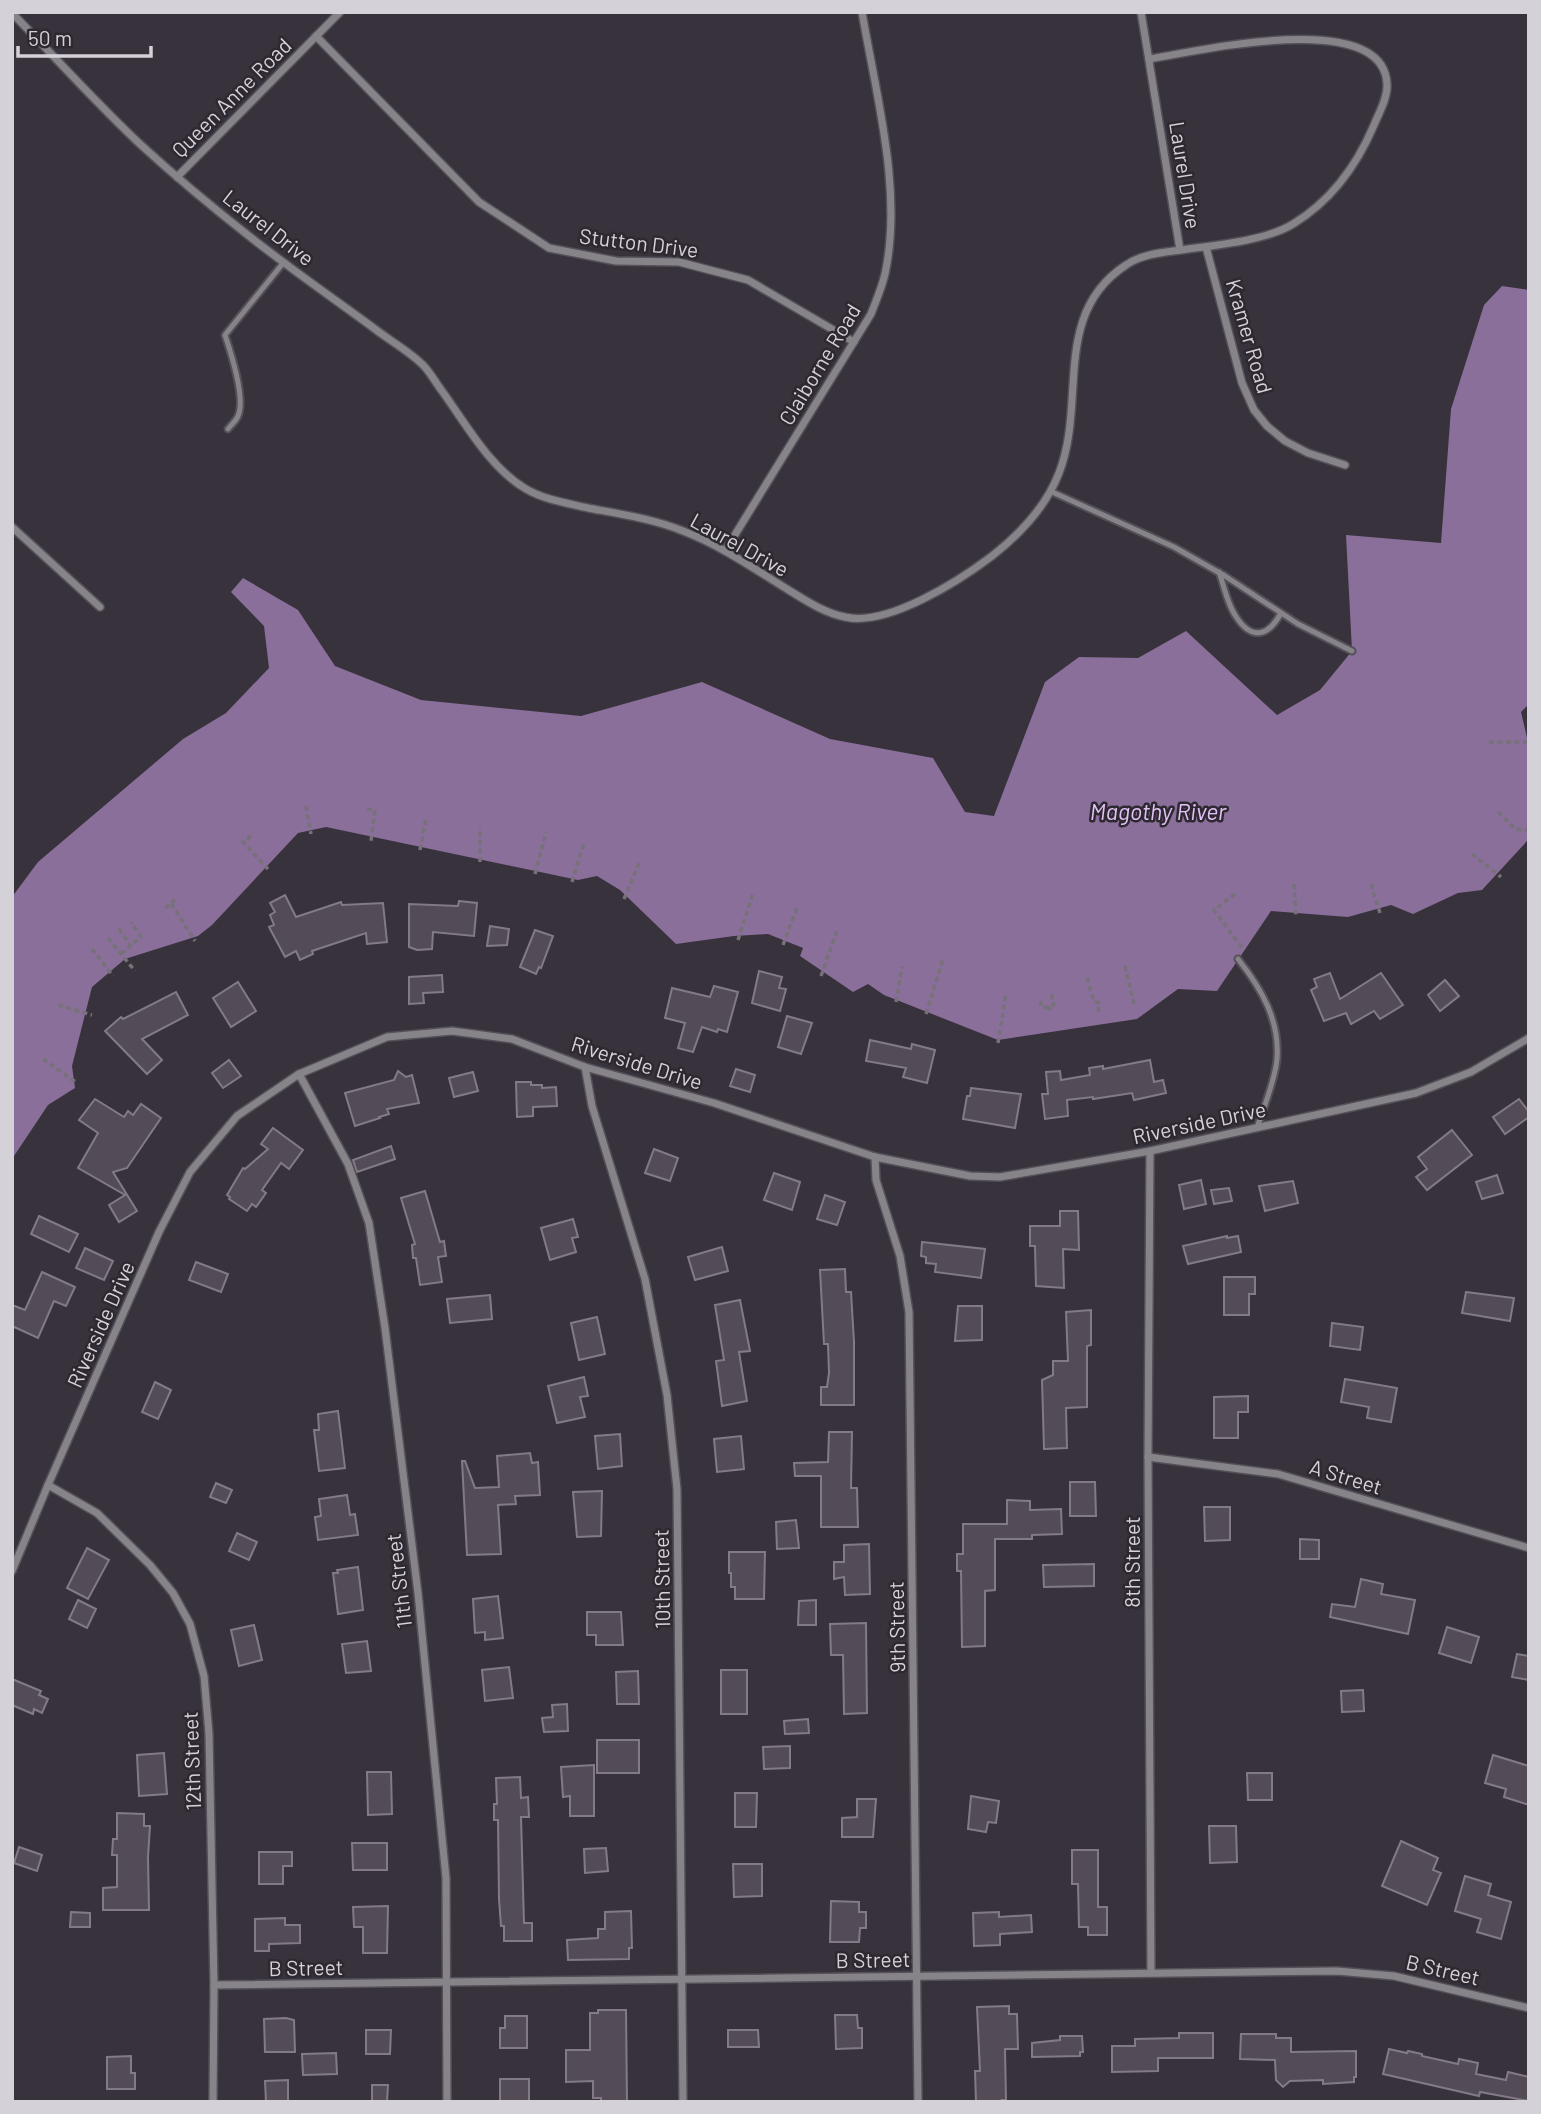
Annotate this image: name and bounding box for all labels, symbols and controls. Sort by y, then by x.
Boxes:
scale bar [18,14,150,58]
text: 50 m [28,25,72,50]
street label: Queen Anne Road [166,32,296,162]
street label: Laurel Drive [1165,119,1207,231]
street label: Laurel Drive [219,184,319,270]
street label: Stutton Drive [578,222,700,262]
street label: Kramer Road [1222,276,1278,396]
street label: Claiborne Road [773,299,865,429]
street label: Laurel Drive [687,507,793,581]
water label: Magothy River [1090,797,1227,825]
street label: Riverside Drive [568,1030,706,1094]
street label: Riverside Drive [1130,1096,1268,1148]
street label: Riverside Drive [61,1257,139,1391]
street label: A Street [1307,1453,1385,1499]
street label: 8th Street [1119,1516,1144,1608]
street label: 10th Street [648,1529,674,1629]
street label: 11th Street [380,1532,416,1630]
street label: 9th Street [883,1581,909,1673]
street label: 12th Street [177,1711,205,1811]
street label: B Street [835,1946,911,1972]
street label: B Street [1404,1948,1482,1990]
street label: B Street [268,1954,344,1980]

